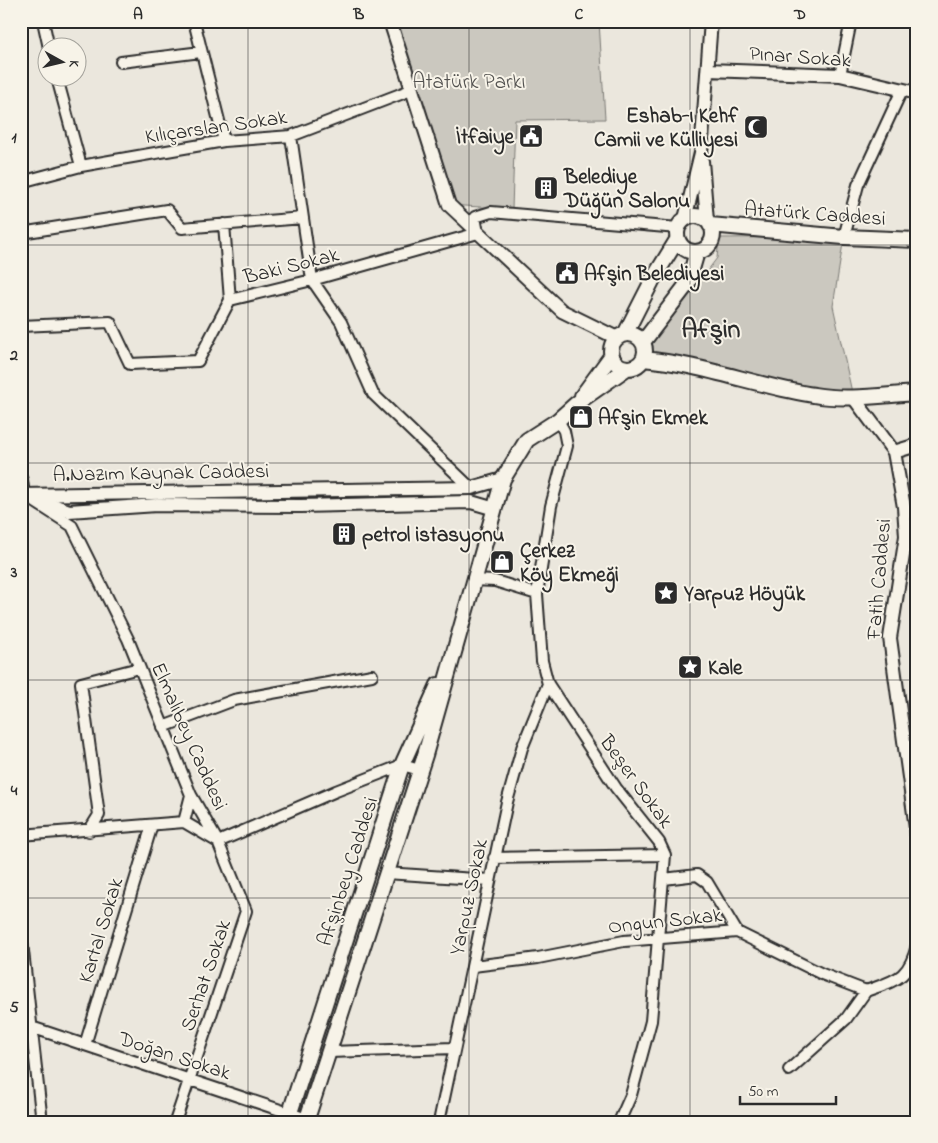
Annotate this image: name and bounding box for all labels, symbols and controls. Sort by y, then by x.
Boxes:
text: A [133,3,143,27]
text: B [353,3,365,27]
text: C [575,3,584,27]
text: D [793,3,806,27]
north arrow [38,38,88,88]
street label: Pınar Sokak [748,39,852,77]
text: K [62,59,84,70]
park label: Atatürk Parkı [412,68,526,98]
place label: Eshab-ı Kehf Camii ve Külliyesi [594,102,739,158]
street label: Kılıçarslan Sokak [143,103,290,153]
mosque icon: Eshab-ı Kehf Camii ve Külliyesi [743,114,769,140]
place label: İtfaiye [456,123,515,155]
public building icon: İtfaiye [518,123,544,149]
text: 1 [11,126,17,150]
place label: Belediye Düğün Salonu [563,163,690,219]
building icon: Belediye Düğün Salonu [533,175,559,201]
street label: Atatürk Caddesi [743,195,887,235]
street label: Baki Sokak [240,240,343,293]
public building icon: Afşin Belediyesi [554,260,580,286]
place label: Afşin Belediyesi [584,260,725,292]
district label: Afşin [682,312,741,350]
text: 2 [9,344,18,368]
shop icon: Afşin Ekmek [568,404,594,430]
place label: Afşin Ekmek [598,404,708,434]
street label: A.Nazım Kaynak Caddesi [53,457,270,493]
street label: Fatih Caddesi [860,517,900,642]
building icon: petrol istasyonu [331,521,357,547]
place label: petrol istasyonu [362,521,505,553]
place label: Çerkez Köy Ekmeği [520,537,619,593]
shop icon: Çerkez Köy Ekmeği [489,549,515,575]
text: 3 [10,561,18,585]
place icon: Yarpuz Höyük [653,580,679,606]
place label: Yarpuz Höyük [683,580,806,612]
place icon: Kale [677,654,703,680]
place label: Kale [708,654,743,684]
street label: Elmalıbey Caddesi [140,658,234,816]
street label: Beşer Sokak [591,728,680,836]
text: 4 [10,779,18,803]
street label: Afşinbey Caddesi [311,793,389,951]
street label: Yarpuz Sokak [443,836,497,958]
street label: Kartal Sokak [72,873,132,987]
street label: Ongun Sokak [607,901,725,945]
street label: Serhat Sokak [174,915,240,1036]
text: 5 [9,996,19,1020]
street label: Doğan Sokak [113,1024,235,1091]
scale bar [740,1073,837,1105]
text: 50 m [748,1081,779,1103]

